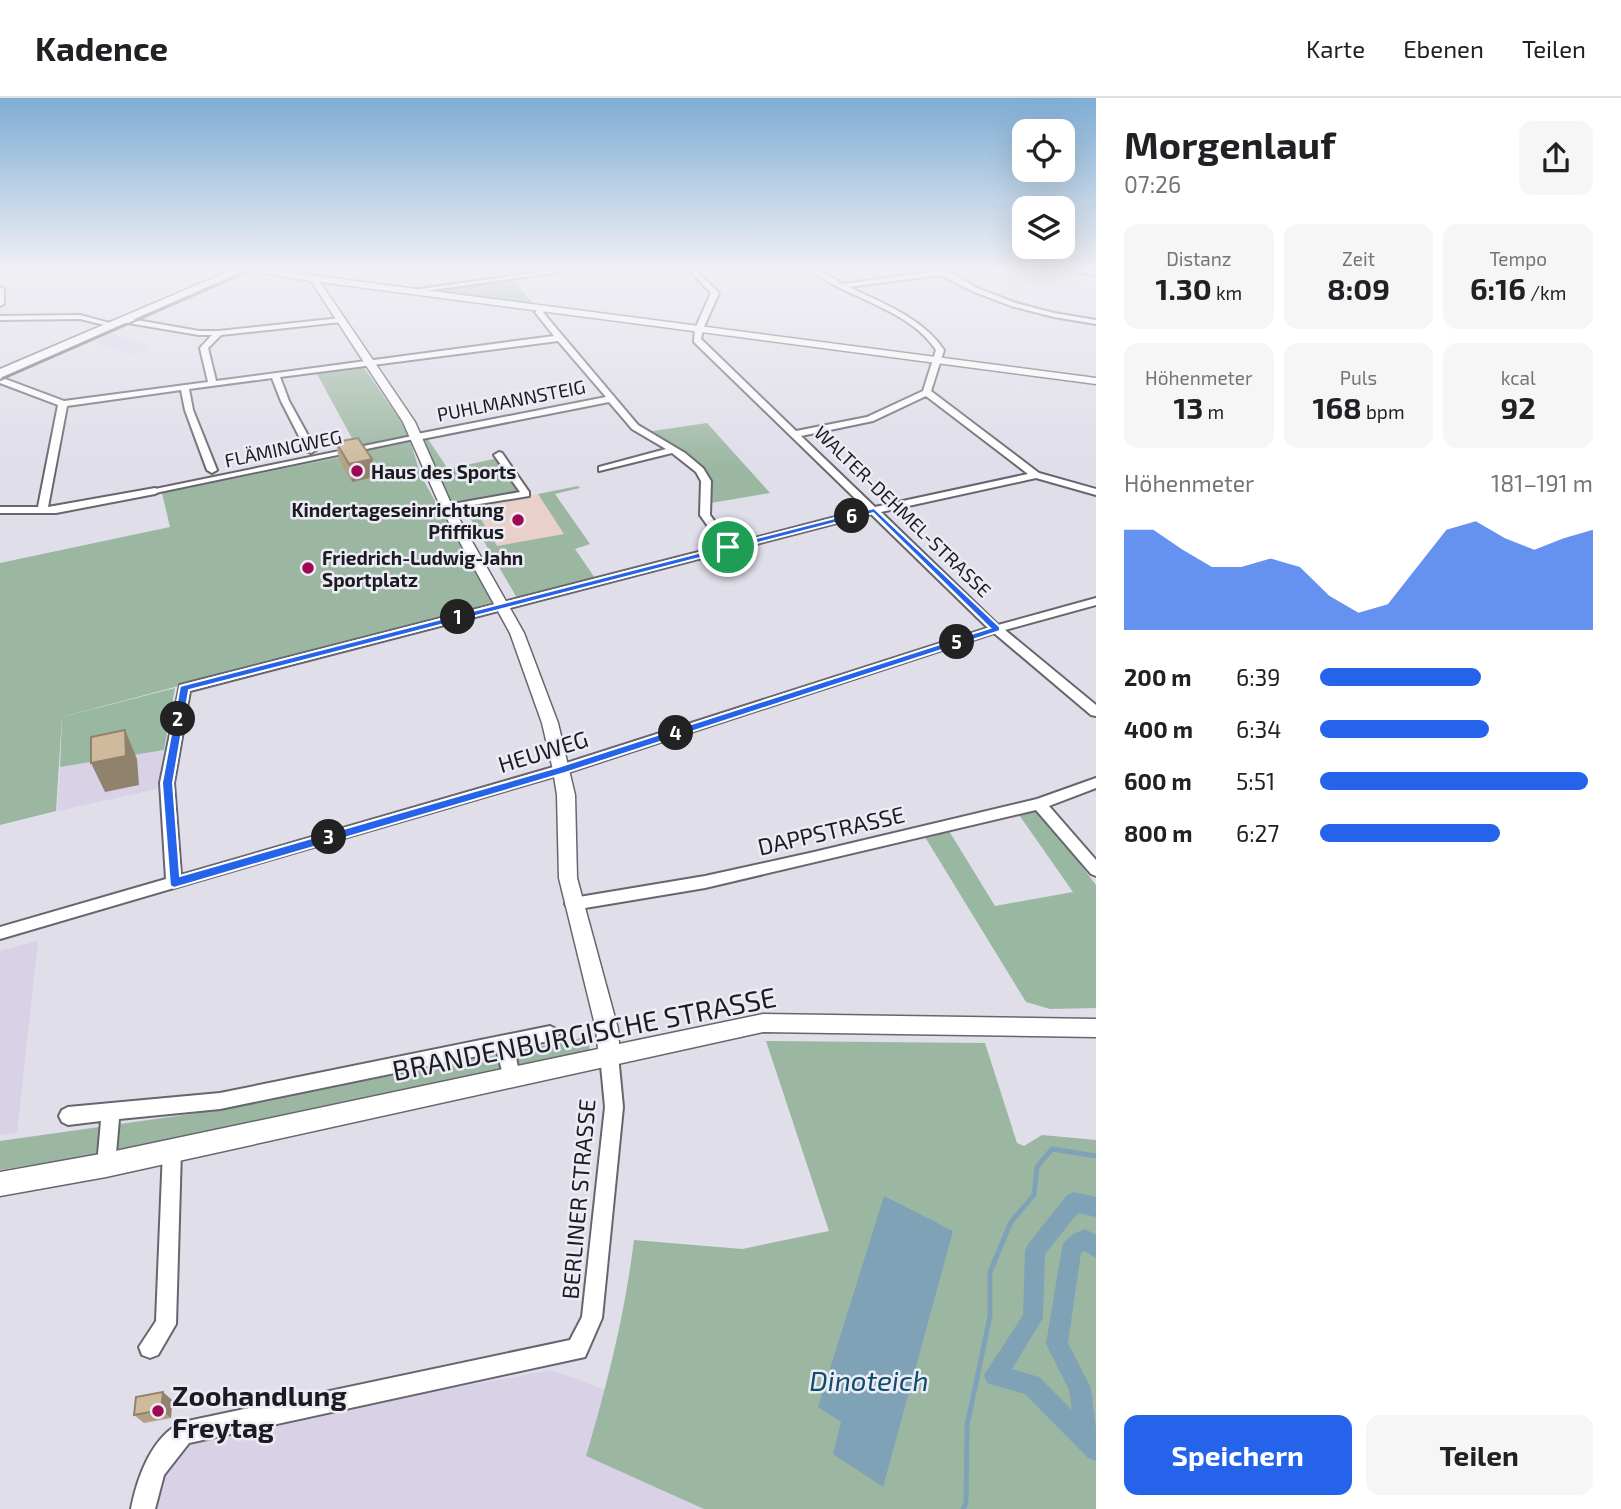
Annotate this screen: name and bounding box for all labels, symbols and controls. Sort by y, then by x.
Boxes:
text: Kadence [35,28,168,68]
text: Karte [1306,34,1365,63]
text: Ebenen [1403,34,1484,63]
text: Teilen [1522,34,1586,63]
map controls [1012,119,1075,259]
button: locate [1012,119,1075,182]
text: Morgenlauf [1124,121,1336,167]
button: share [1519,121,1593,195]
text: 07:26 [1124,170,1181,198]
button: layers [1012,196,1075,259]
text: Distanz [1166,247,1232,270]
text: Zeit [1342,247,1375,270]
text: Tempo [1489,247,1547,270]
text: 1.30 [1155,270,1212,306]
text: 8:09 [1327,270,1390,306]
text: 6:16 [1470,270,1526,306]
text: km [1212,281,1242,304]
text: /km [1526,281,1566,304]
text: Höhenmeter [1145,366,1253,389]
text: Puls [1340,366,1377,389]
text: kcal [1501,366,1536,389]
street label: PUHLMANNSTEIG [435,374,587,426]
text: 13 [1173,389,1203,425]
text: 168 [1312,389,1362,425]
text: 92 [1501,389,1536,425]
text: m [1203,400,1224,423]
text: bpm [1362,400,1405,423]
street label: WALTER-DEHMEL-STRASSE [810,420,996,602]
street label: FLÄMINGWEG [222,424,344,472]
place label: Haus des Sports [371,460,516,483]
marker: Haus des Sports [349,463,365,479]
text: Höhenmeter [1124,469,1254,497]
text: 181–191 m [1491,469,1593,497]
place label: Kindertageseinrichtung Pfiffikus [291,498,504,543]
pin: 6 [834,498,870,534]
text: 6 [846,504,857,527]
marker: Kindertageseinrichtung Pfiffikus [510,512,526,528]
pin [698,517,758,577]
icon: arrive [709,528,747,566]
place label: Friedrich-Ludwig-Jahn Sportplatz [322,546,523,591]
marker: Friedrich-Ludwig-Jahn Sportplatz [300,560,316,576]
pin: 1 [440,600,476,634]
text: 1 [453,605,462,628]
pin: 5 [940,624,974,660]
text: 5 [951,630,962,653]
text: 200 m [1124,663,1192,691]
text: 6:39 [1236,663,1281,691]
pin: 2 [160,702,196,736]
text: 2 [172,707,183,730]
text: 400 m [1124,715,1193,743]
text: 6:34 [1236,715,1282,743]
pin: 4 [658,716,694,750]
text: 4 [669,721,682,744]
street label: HEUWEG [495,724,591,778]
text: 600 m [1124,767,1192,795]
text: 5:51 [1236,767,1275,795]
street label: DAPPSTRASSE [755,799,907,861]
text: 800 m [1124,819,1193,847]
text: 6:27 [1236,819,1279,847]
pin: 3 [312,820,346,854]
text: 3 [323,825,334,848]
street label: BRANDENBURGISCHE STRASSE [389,979,779,1087]
street label: BERLINER STRASSE [555,1098,601,1300]
water label: Dinoteich [809,1363,929,1397]
place label: Zoohandlung Freytag [172,1378,347,1444]
marker: Zoohandlung Freytag [150,1403,166,1419]
button: Speichern [1124,1415,1352,1495]
button: Teilen [1366,1415,1593,1495]

